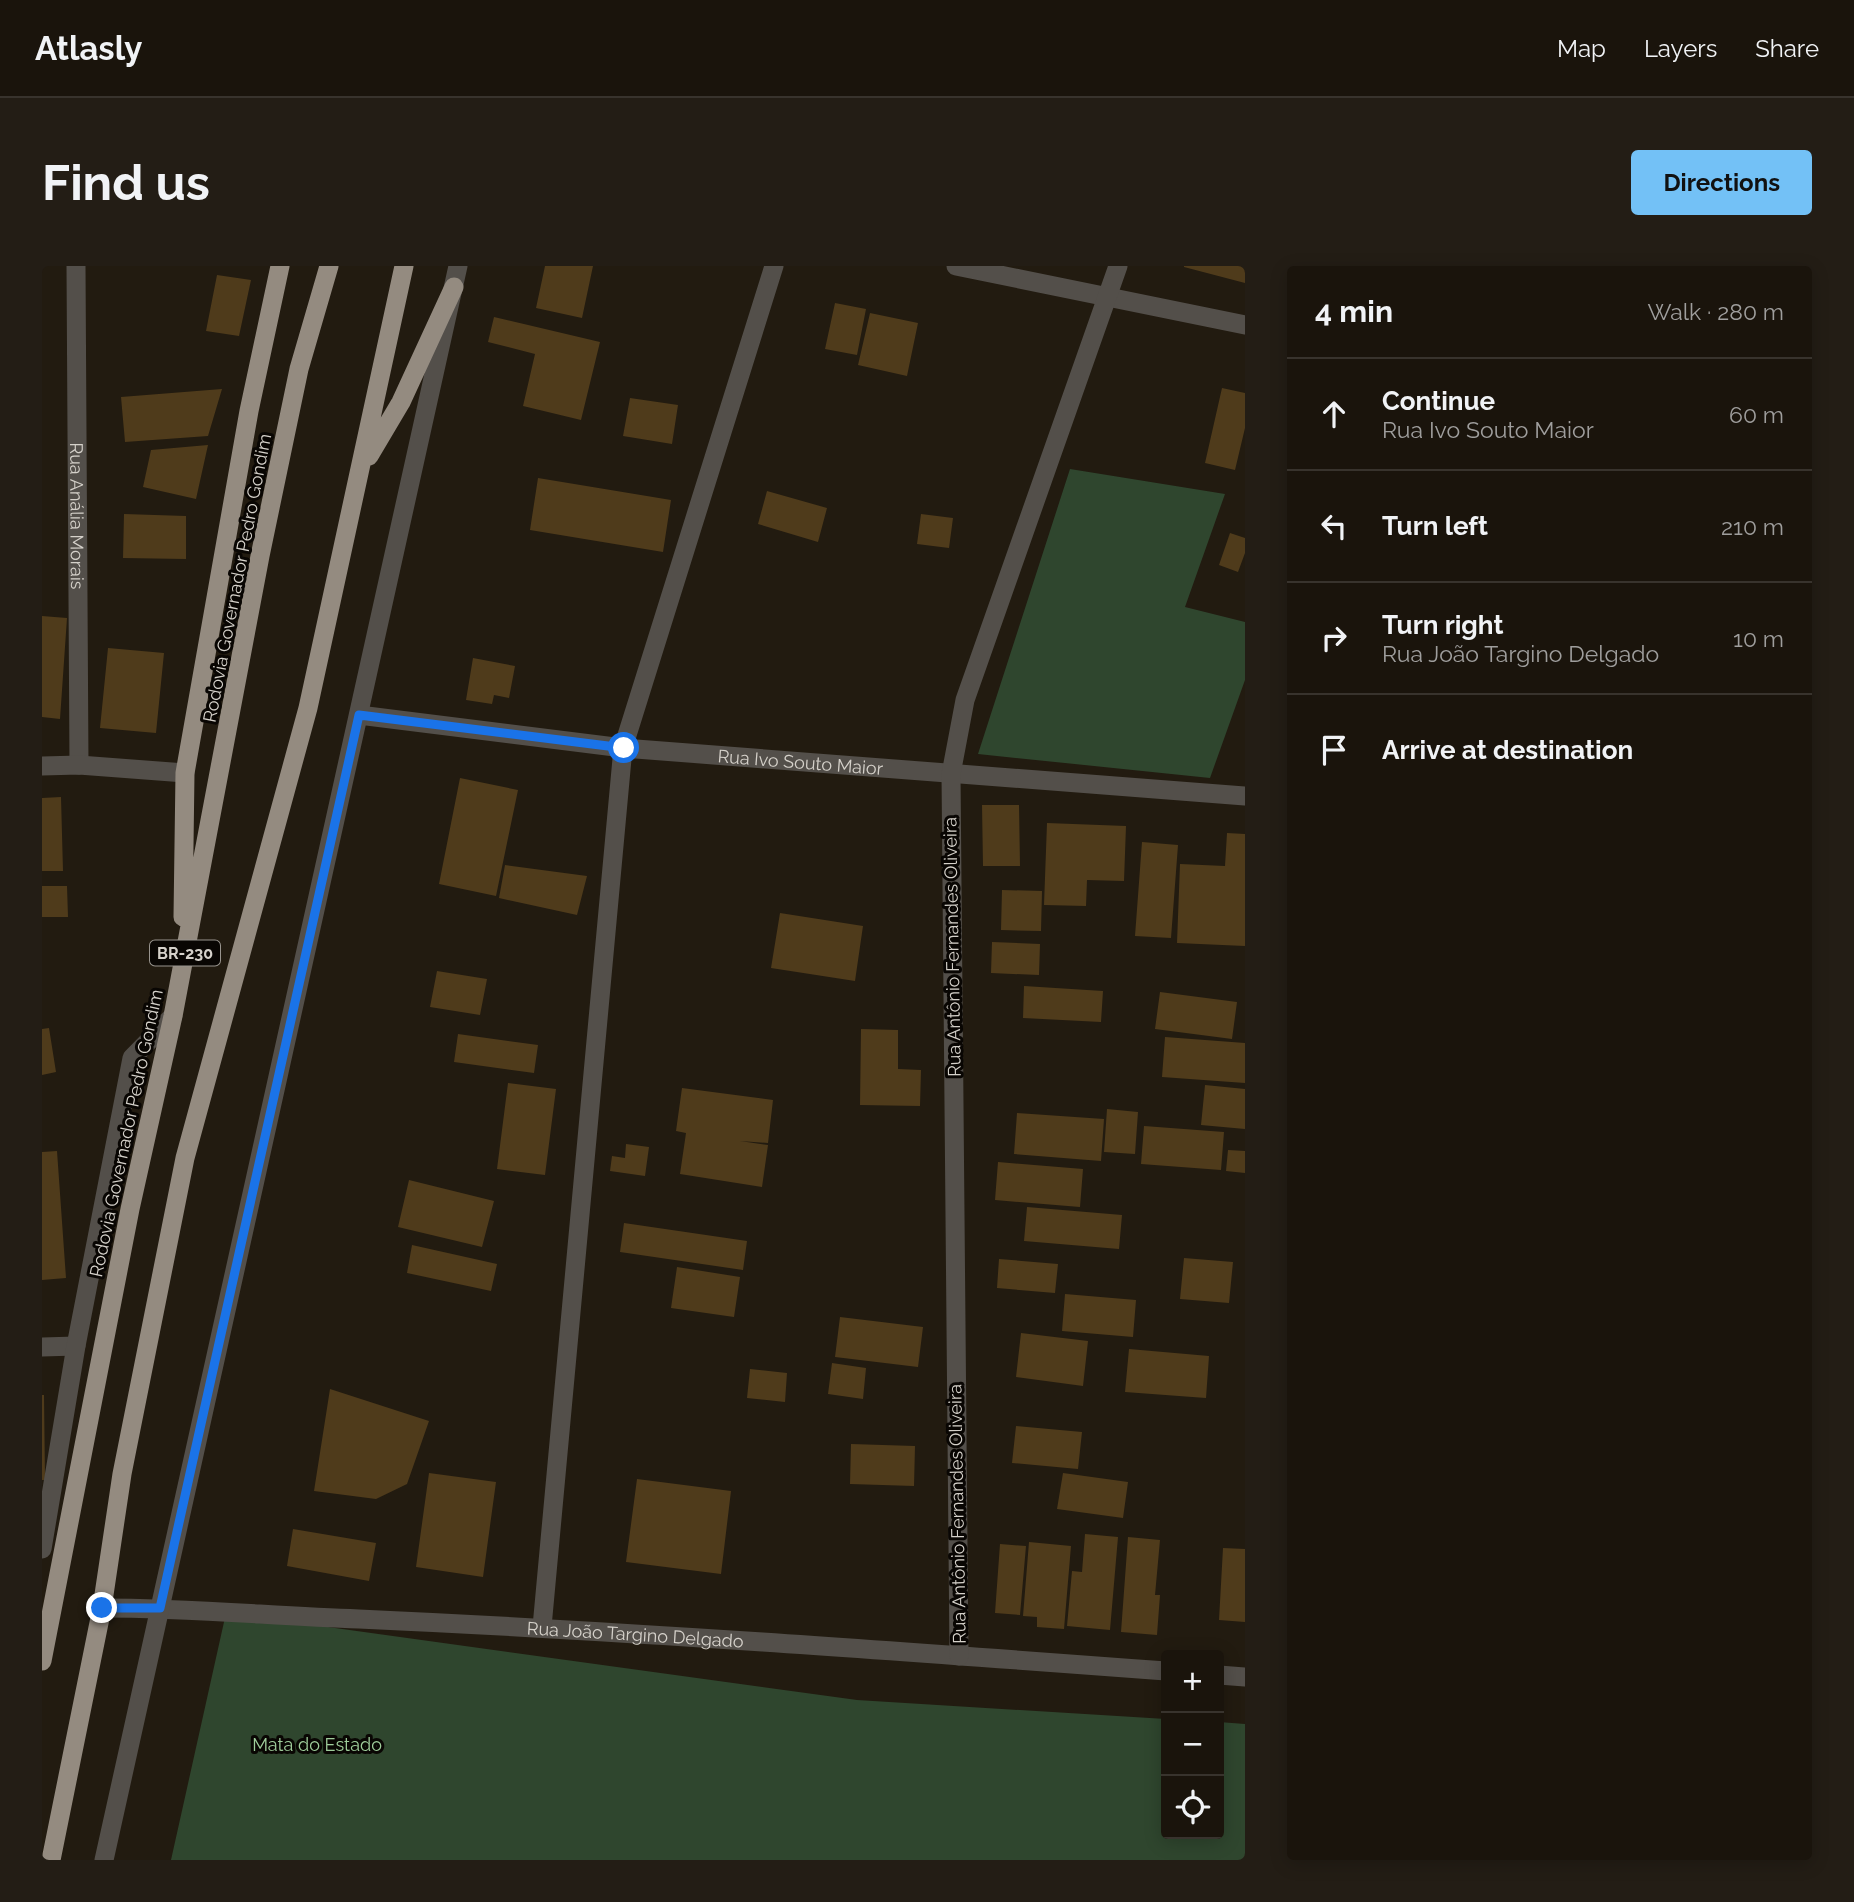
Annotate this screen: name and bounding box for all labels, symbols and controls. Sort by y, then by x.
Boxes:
text: Atlasly [35,29,142,68]
text: Map [1557,34,1606,63]
text: Layers [1644,34,1717,63]
text: Share [1755,34,1819,63]
button: Directions [1631,150,1812,215]
text: Find us [42,154,210,211]
text: 4 min [1315,294,1393,329]
text: Walk · 280 m [1647,298,1784,325]
text: Continue [1382,386,1495,416]
icon: ahead [1315,395,1353,433]
text: 60 m [1729,401,1784,428]
text: Rua Ivo Souto Maior [1382,416,1594,443]
street label: Rodovia Governador Pedro Gondim [199,432,275,724]
street label: Rua Anália Morais [67,442,88,590]
icon: left [1315,507,1353,545]
text: Turn left [1382,511,1488,541]
text: 210 m [1721,513,1784,540]
text: Turn right [1382,610,1503,640]
icon: right [1315,619,1353,657]
text: 10 m [1733,625,1784,652]
text: Rua João Targino Delgado [1382,640,1659,667]
icon: arrive [1315,731,1353,769]
route start [608,732,639,763]
text: Arrive at destination [1382,735,1633,765]
street label: Rua Ivo Souto Maior [717,745,885,779]
street label: Rua Antônio Fernandes Oliveira [939,817,965,1077]
road number: BR-230 [150,940,220,966]
street label: Rodovia Governador Pedro Gondim [85,987,167,1279]
street label: Rua Antônio Fernandes Oliveira [944,1384,970,1644]
route end [86,1592,117,1623]
street label: Rua João Targino Delgado [526,1617,745,1651]
map controls [1161,1650,1224,1839]
button: + [1161,1650,1224,1713]
button: − [1161,1713,1224,1776]
park label: Mata do Estado [252,1734,382,1755]
button: locate [1161,1776,1224,1839]

